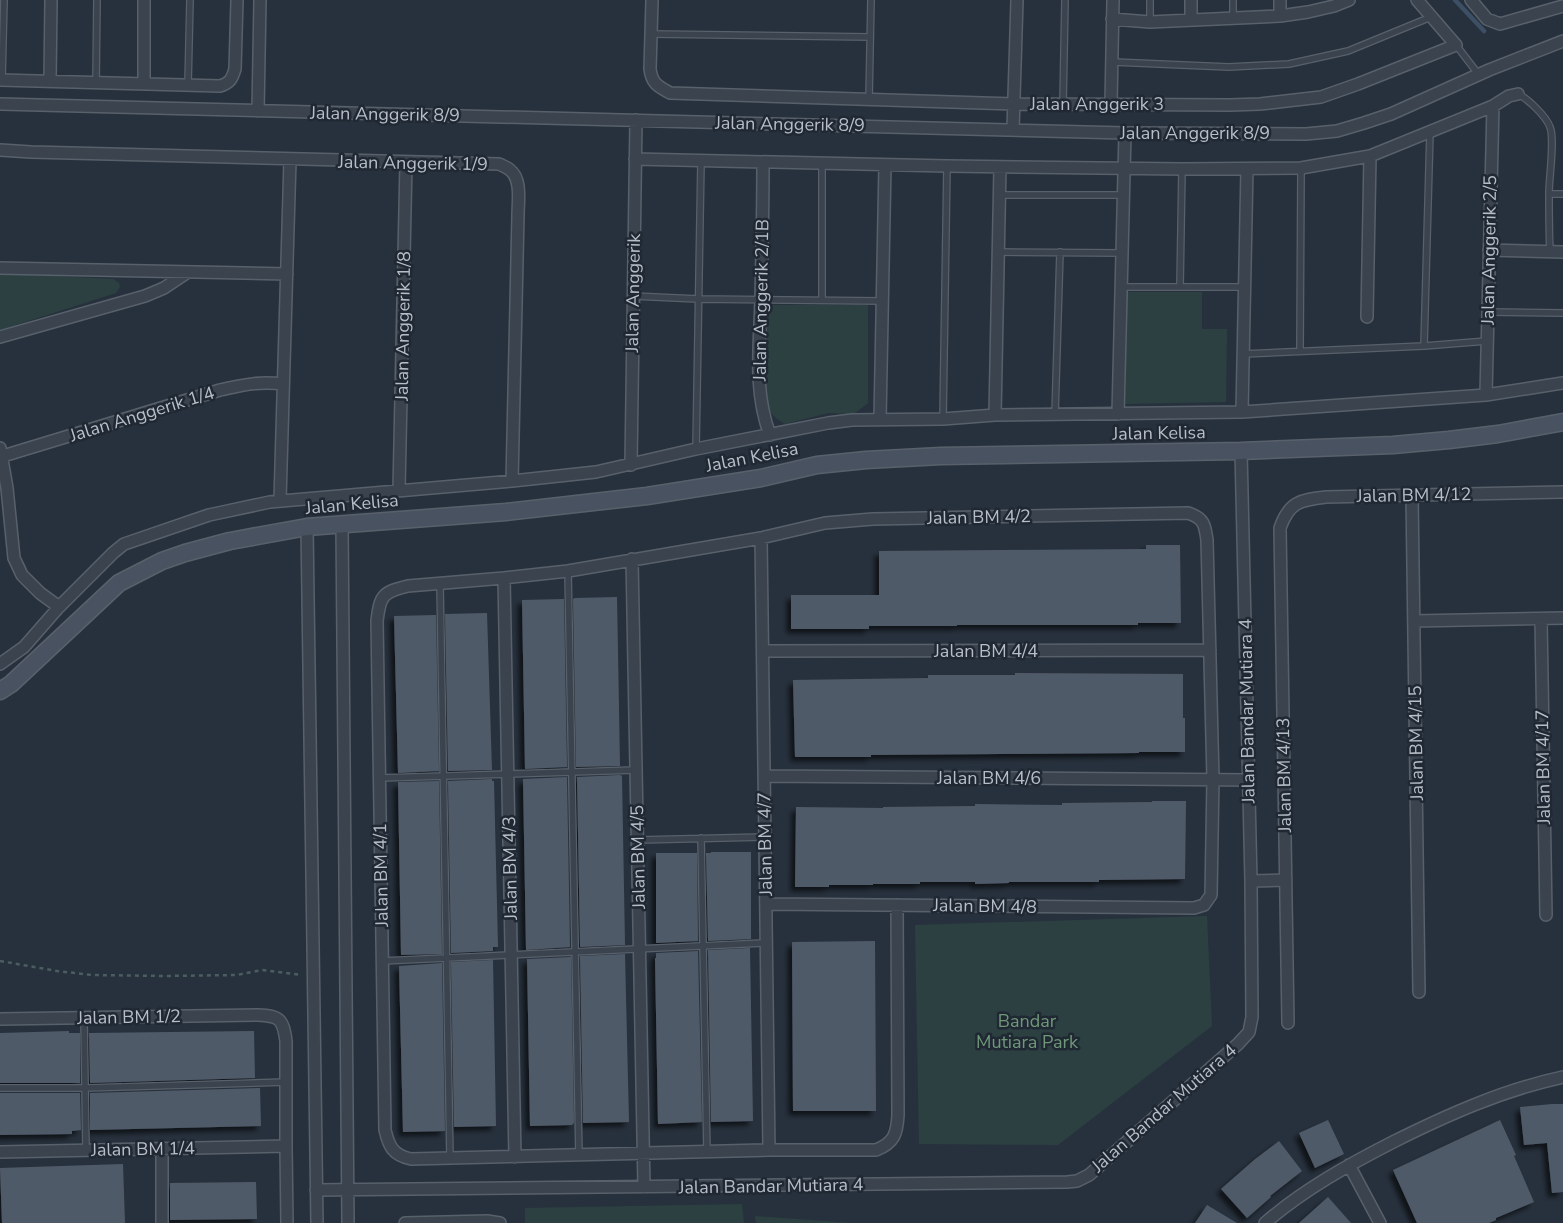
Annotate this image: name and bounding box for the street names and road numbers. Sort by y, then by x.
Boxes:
street label: Jalan Anggerik 3 [1029,92,1164,116]
street label: Jalan Anggerik 8/9 [309,101,460,127]
street label: Jalan Anggerik 8/9 [714,111,865,137]
street label: Jalan Anggerik 8/9 [1119,121,1270,145]
street label: Jalan Anggerik 1/9 [337,150,488,176]
street label: Jalan Anggerik 2/5 [1476,175,1502,326]
street label: Jalan Anggerik 2/1B [748,219,774,382]
street label: Jalan Anggerik [620,232,646,354]
street label: Jalan Anggerik 1/8 [390,251,416,402]
street label: Jalan Anggerik 1/4 [66,381,217,448]
street label: Jalan Kelisa [1111,420,1206,446]
street label: Jalan Kelisa [703,436,800,478]
street label: Jalan BM 4/12 [1355,482,1472,508]
street label: Jalan Kelisa [303,488,400,520]
street label: Jalan BM 4/2 [926,504,1031,530]
street label: Jalan Bandar Mutiara 4 [1233,618,1261,805]
street label: Jalan BM 4/4 [933,639,1038,663]
street label: Jalan BM 4/15 [1403,685,1429,802]
street label: Jalan BM 4/17 [1530,709,1556,826]
street label: Jalan BM 4/13 [1271,717,1297,834]
street label: Jalan BM 4/6 [936,766,1041,790]
street label: Jalan BM 4/7 [752,792,778,897]
street label: Jalan BM 4/5 [625,805,651,910]
street label: Jalan BM 4/3 [497,816,523,921]
street label: Jalan BM 4/1 [368,823,394,928]
street label: Jalan BM 4/8 [932,893,1037,919]
street label: Jalan BM 1/2 [76,1004,181,1030]
street label: Jalan Bandar Mutiara 4 [1086,1038,1242,1178]
street label: Jalan BM 1/4 [90,1136,195,1162]
street label: Jalan Bandar Mutiara 4 [677,1172,864,1200]

